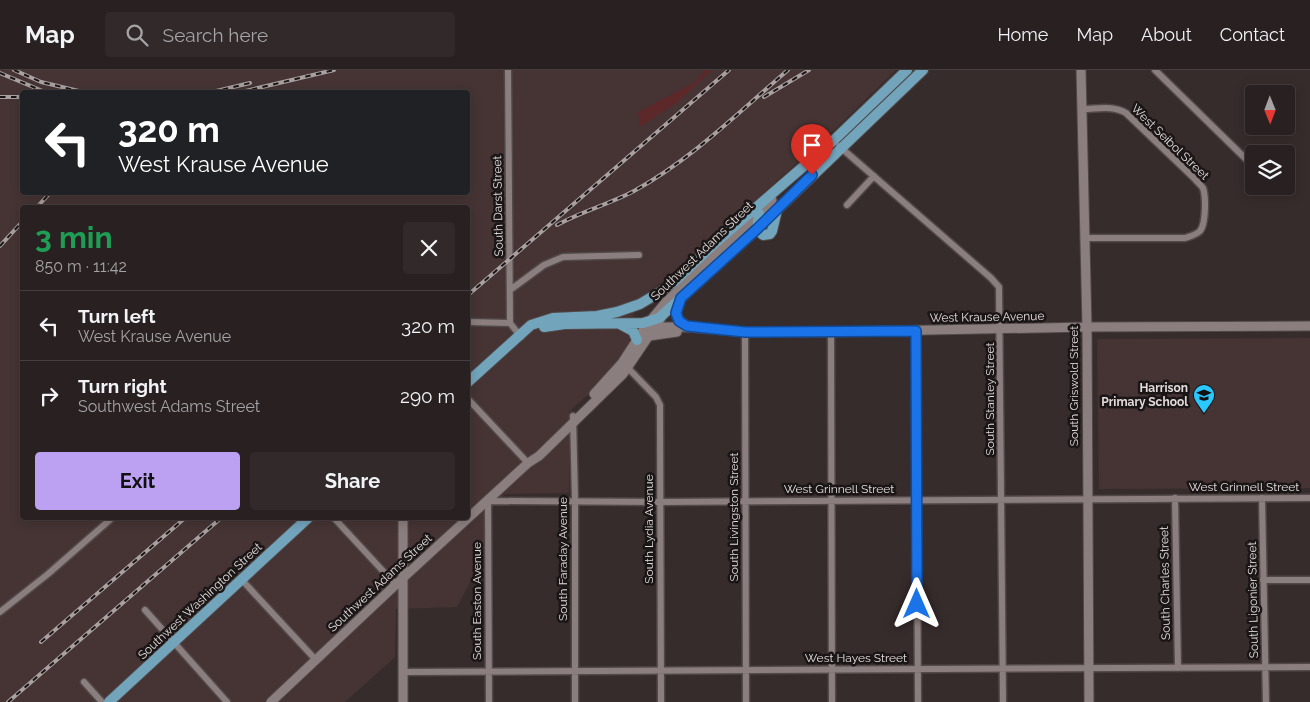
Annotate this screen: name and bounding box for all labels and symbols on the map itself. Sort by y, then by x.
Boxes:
north arrow [1245,85,1295,135]
street label: West Seibol Street [1128,101,1212,183]
pin [791,124,833,175]
street label: South Darst Street [490,155,506,257]
street label: Southwest Adams Street [648,199,756,303]
street label: West Krause Avenue [929,309,1045,325]
street label: South Griswold Street [1067,326,1081,446]
street label: South Stanley Street [983,342,997,456]
place label: Harrison Primary School [1101,381,1188,409]
school or university icon: Harrison Primary School [1192,383,1216,414]
street label: South Livingston Street [727,453,741,581]
street label: South Lydia Avenue [642,474,656,584]
street label: West Grinnell Street [1189,480,1299,494]
street label: West Grinnell Street [784,482,894,496]
street label: South Faraday Avenue [556,497,570,621]
street label: South Charles Street [1157,526,1173,640]
street label: Southwest Adams Street [325,531,435,635]
street label: Southwest Washington Street [135,540,265,662]
street label: South Easton Avenue [470,542,484,660]
street label: South Ligonier Street [1245,542,1261,658]
position arrow [890,577,942,629]
street label: West Hayes Street [805,651,907,665]

